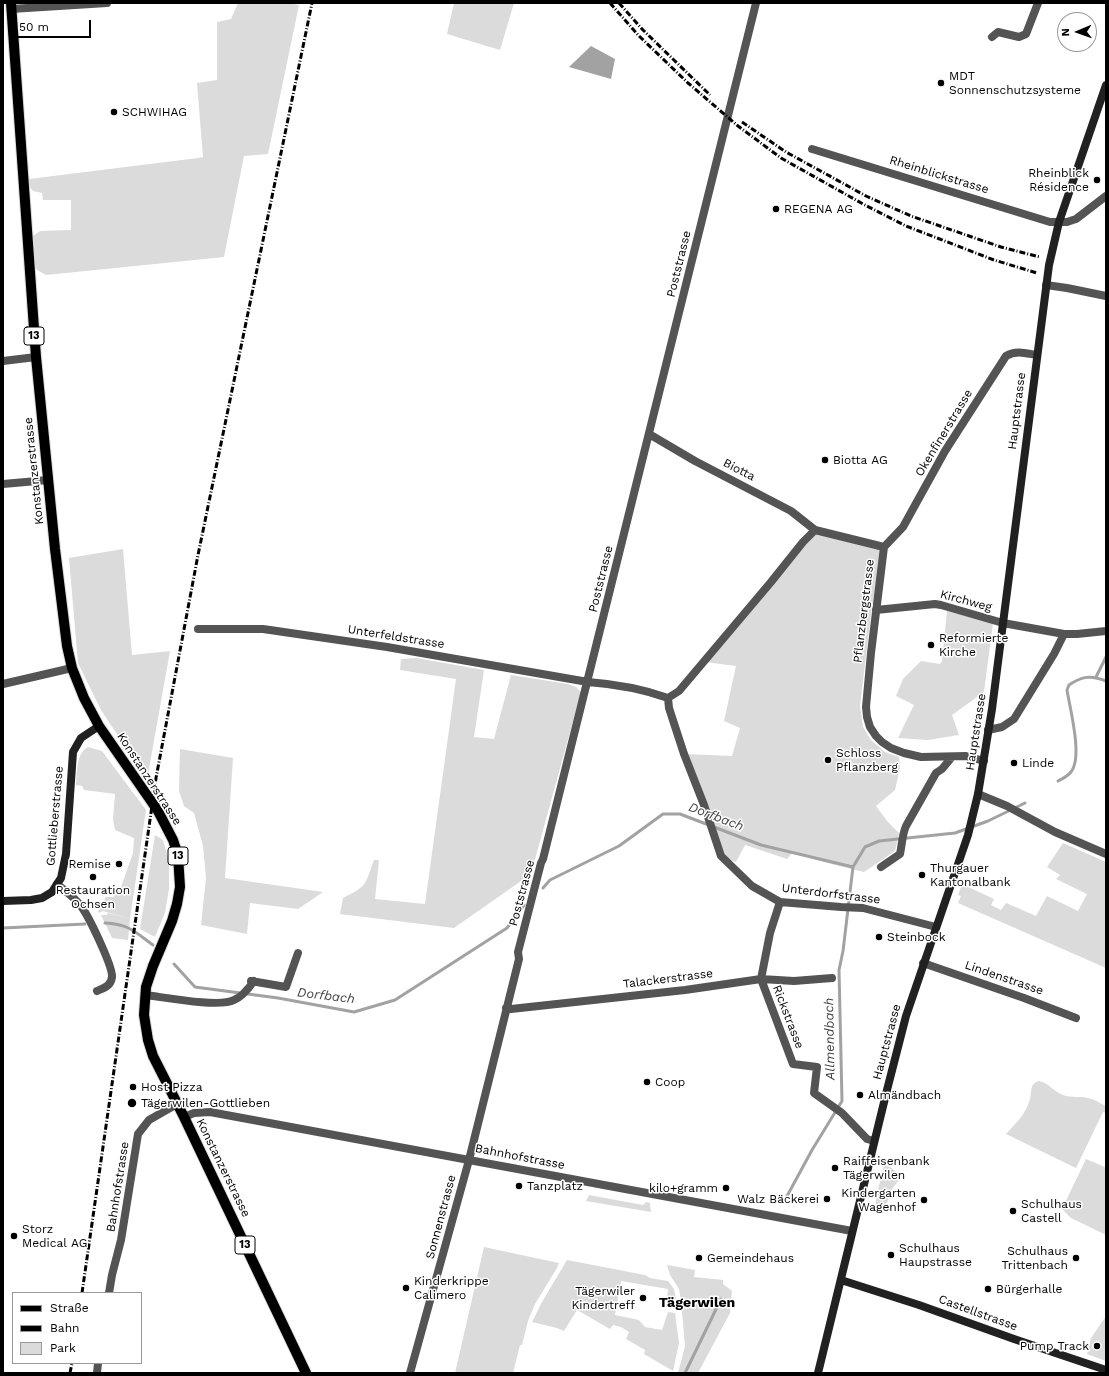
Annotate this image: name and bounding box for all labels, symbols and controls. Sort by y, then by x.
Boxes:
scale bar [14,12,93,38]
north arrow [1057,12,1097,52]
text: 50 m [19,20,49,34]
text: N [1059,28,1072,37]
place label: MDT Sonnenschutzsysteme [949,69,1081,97]
marker: MDT Sonnenschutzsysteme [936,78,946,88]
place label: SCHWIHAG [122,105,187,119]
marker: SCHWIHAG [109,107,119,117]
street label: Rheinblickstrasse [888,153,990,197]
place label: Rheinblick Résidence [1028,166,1089,194]
marker: Rheinblick Résidence [1092,175,1102,185]
place label: REGENA AG [784,202,853,216]
marker: REGENA AG [771,204,781,214]
street label: Poststrasse [664,229,694,299]
road number: 13 [24,327,44,345]
street label: Hauptstrasse [1005,372,1029,450]
street label: Okenfinerstrasse [912,387,976,479]
street label: Konstanzerstrasse [21,417,47,525]
place label: Biotta AG [833,453,888,467]
marker: Biotta AG [820,455,830,465]
street label: Biotta [720,456,758,484]
street label: Poststrasse [586,544,616,614]
street label: Pflanzbergstrasse [851,558,877,664]
street label: Kirchweg [939,587,993,615]
street label: Unterfeldstrasse [347,622,445,652]
place label: Reformierte Kirche [939,631,1008,659]
marker: Reformierte Kirche [926,640,936,650]
street label: Hauptstrasse [963,692,989,772]
street label: Konstanzerstrasse [114,730,184,828]
place label: Schloss Pflanzberg [836,746,898,774]
marker: Schloss Pflanzberg [823,755,833,765]
place label: Linde [1022,756,1054,770]
marker: Linde [1009,758,1019,768]
street label: Gottlieberstrasse [43,765,67,867]
water label: Dorfbach [686,799,746,835]
road number: 13 [168,847,188,865]
place label: Remise [68,857,111,871]
street label: Poststrasse [506,858,538,928]
marker: Remise [114,859,124,869]
place label: Thurgauer Kantonalbank [930,861,1011,889]
marker: Thurgauer Kantonalbank [917,870,927,880]
marker: Restauration Ochsen [88,872,98,882]
street label: Unterdorfstrasse [781,881,881,907]
place label: Restauration Ochsen [56,883,130,911]
place label: Steinbock [887,930,946,944]
marker: Steinbock [874,932,884,942]
street label: Lindenstrasse [963,958,1045,998]
street label: Talackerstrasse [622,966,714,992]
street label: Rickstrasse [769,983,807,1051]
water label: Dorfbach [296,985,356,1007]
water label: Allmendbach [821,998,839,1080]
street label: Hauptstrasse [870,1003,904,1081]
place label: Coop [655,1075,685,1089]
marker: Coop [642,1077,652,1087]
place label: Host Pizza [141,1080,202,1094]
marker: Host Pizza [128,1082,138,1092]
place label: Almändbach [868,1088,941,1102]
marker: Almändbach [855,1090,865,1100]
place label: Tägerwilen-Gottlieben [141,1096,270,1110]
marker: Tägerwilen-Gottlieben [126,1097,138,1109]
street label: Konstanzerstrasse [193,1116,253,1220]
street label: Bahnhofstrasse [104,1141,132,1233]
street label: Bahnhofstrasse [474,1141,566,1173]
place label: Raiffeisenbank Tägerwilen [843,1154,930,1182]
marker: Raiffeisenbank Tägerwilen [830,1163,840,1173]
street label: Sonnenstrasse [423,1173,459,1261]
place label: Tanzplatz [527,1179,583,1193]
marker: Tanzplatz [514,1181,524,1191]
place label: kilo+gramm [649,1181,718,1195]
marker: kilo+gramm [721,1183,731,1193]
place label: Kindergarten Wagenhof [841,1186,916,1214]
place label: Walz Bäckerei [737,1192,819,1206]
marker: Walz Bäckerei [822,1194,832,1204]
marker: Kindergarten Wagenhof [919,1195,929,1205]
place label: Schulhaus Castell [1021,1197,1082,1225]
marker: Schulhaus Castell [1008,1206,1018,1216]
place label: Storz Medical AG [22,1222,87,1250]
marker: Storz Medical AG [9,1231,19,1241]
road number: 13 [235,1236,255,1254]
place label: Schulhaus Haupstrasse [899,1241,972,1269]
place label: Schulhaus Trittenbach [1001,1244,1068,1272]
marker: Schulhaus Haupstrasse [886,1250,896,1260]
place label: Gemeindehaus [707,1251,794,1265]
marker: Gemeindehaus [694,1253,704,1263]
marker: Schulhaus Trittenbach [1071,1253,1081,1263]
place label: Kinderkrippe Calimero [414,1274,489,1302]
place label: Bürgerhalle [996,1282,1063,1296]
marker: Kinderkrippe Calimero [401,1283,411,1293]
place label: Tägerwiler Kindertreff [571,1284,635,1312]
marker: Bürgerhalle [983,1284,993,1294]
legend [12,1292,142,1364]
street label: Castellstrasse [936,1292,1020,1334]
marker: Tägerwiler Kindertreff [638,1293,648,1303]
district label: Tägerwilen [659,1295,735,1311]
text: Straße [50,1301,89,1315]
text: Bahn [50,1321,79,1335]
place label: Pump Track [1020,1339,1089,1353]
text: Park [50,1341,76,1355]
marker: Pump Track [1092,1341,1102,1351]

